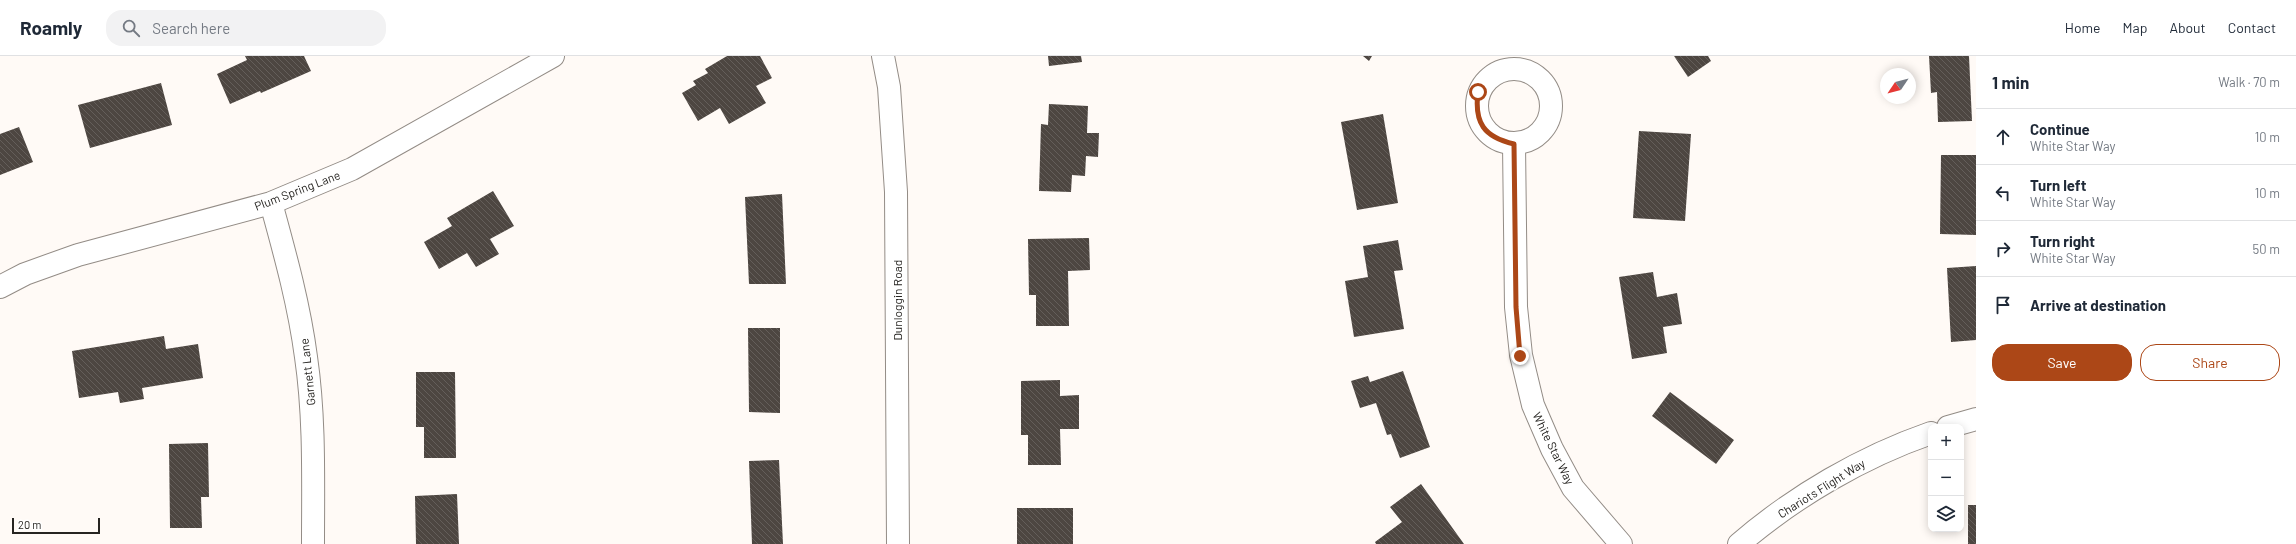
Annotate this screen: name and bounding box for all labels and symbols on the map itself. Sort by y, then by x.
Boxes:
north arrow [1880,68,1916,104]
route start [1469,83,1487,101]
street label: Plum Spring Lane [252,167,342,213]
street label: Dunloggin Road [890,260,904,340]
street label: Garnett Lane [297,338,317,406]
route end [1511,347,1529,365]
street label: White Star Way [1530,409,1578,487]
street label: Chariots Flight Way [1775,455,1868,520]
scale bar [12,516,100,535]

